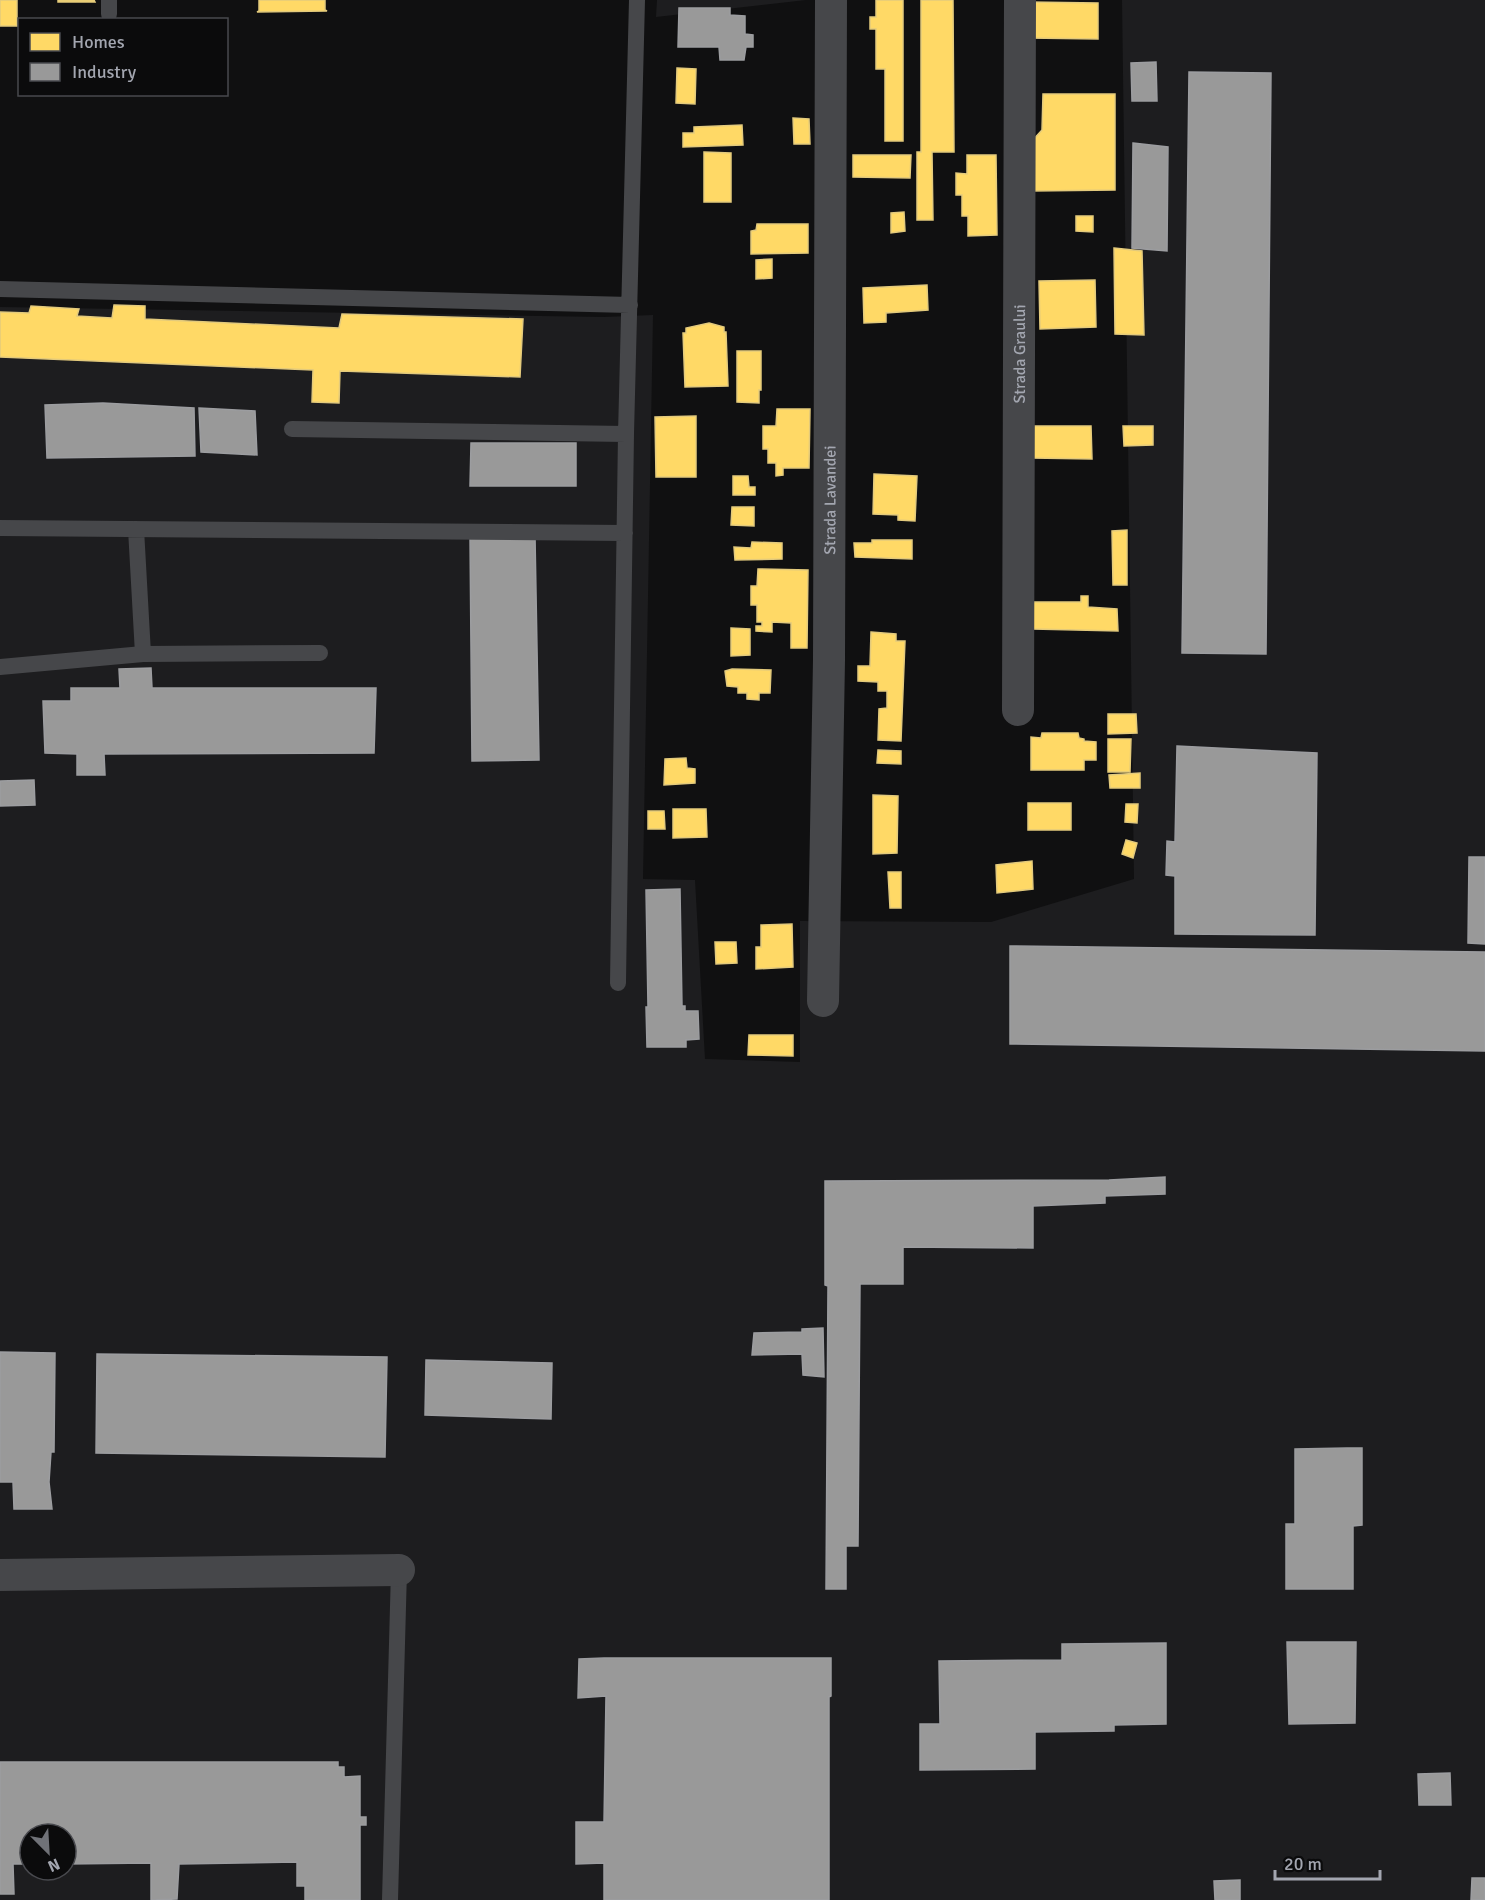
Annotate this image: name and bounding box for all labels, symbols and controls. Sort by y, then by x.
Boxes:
legend [18,18,228,96]
text: Homes [72,31,125,53]
text: Industry [72,61,137,83]
street label: Strada Graului [1010,304,1030,404]
street label: Strada Lavandei [820,445,841,555]
north arrow [18,1822,78,1882]
scale bar [1275,1843,1380,1881]
text: N [45,1853,63,1876]
text: 20 m [1284,1853,1322,1875]

